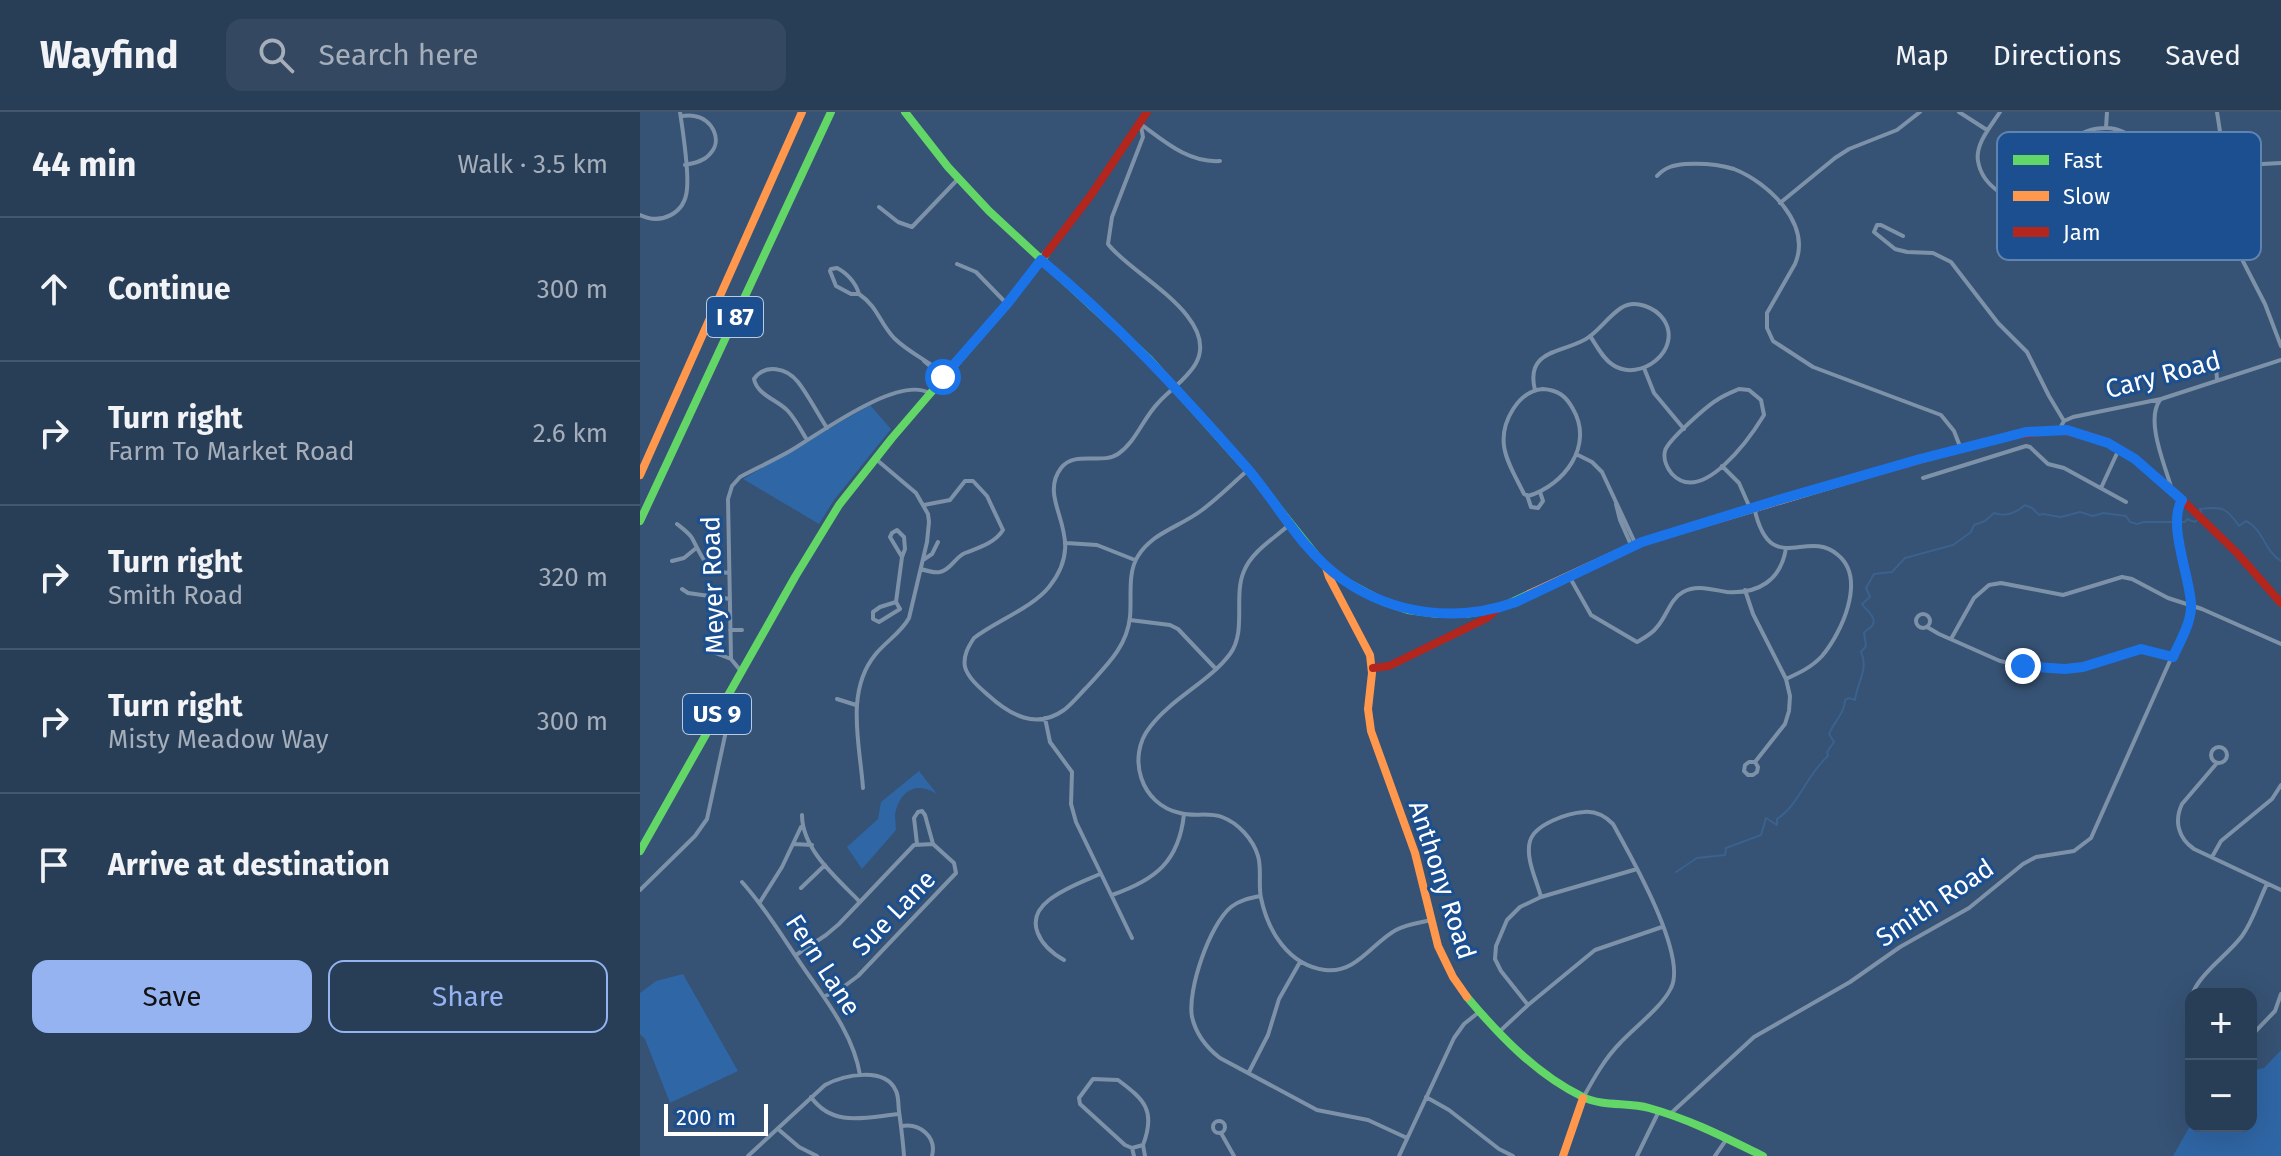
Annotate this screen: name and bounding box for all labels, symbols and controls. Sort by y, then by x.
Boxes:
search box [226,19,786,91]
text: Wayfind [40,32,178,78]
icon: search [254,33,298,77]
text: Search here [318,37,479,73]
text: Map [1895,39,1949,72]
text: Directions [1993,39,2121,72]
text: Saved [2165,39,2241,72]
legend [1997,132,2261,260]
text: 44 min [32,144,136,185]
text: Fast [2063,147,2103,174]
text: Walk · 3.5 km [457,149,608,180]
text: Slow [2063,183,2110,210]
text: Jam [2063,219,2101,246]
icon: ahead [32,267,76,311]
text: Continue [108,271,231,307]
text: 300 m [537,274,608,305]
road number: I 87 [707,297,763,337]
street label: Cary Road [2102,345,2224,405]
route start [925,359,961,395]
text: Turn right [108,400,243,436]
icon: right [32,411,76,455]
text: 2.6 km [533,418,608,449]
text: Farm To Market Road [108,436,355,467]
street label: Meyer Road [695,515,731,655]
text: Turn right [108,544,243,580]
icon: right [32,555,76,599]
text: 320 m [539,562,608,593]
text: Smith Road [108,580,243,611]
route end [2005,648,2041,684]
text: Turn right [108,688,243,724]
road number: US 9 [683,694,751,734]
icon: right [32,699,76,743]
text: 300 m [537,706,608,737]
text: Misty Meadow Way [108,724,328,755]
street label: Anthony Road [1402,797,1482,963]
icon: arrive [32,843,76,887]
text: Arrive at destination [108,847,390,883]
street label: Smith Road [1870,852,2000,954]
street label: Sue Lane [846,864,942,962]
street label: Fern Lane [779,909,867,1021]
button: Save [32,960,312,1033]
button: Share [328,960,608,1033]
map controls [2185,988,2257,1132]
button: + [2185,988,2257,1060]
button: − [2185,1060,2257,1132]
scale bar [664,1100,768,1136]
text: 200 m [676,1104,736,1131]

